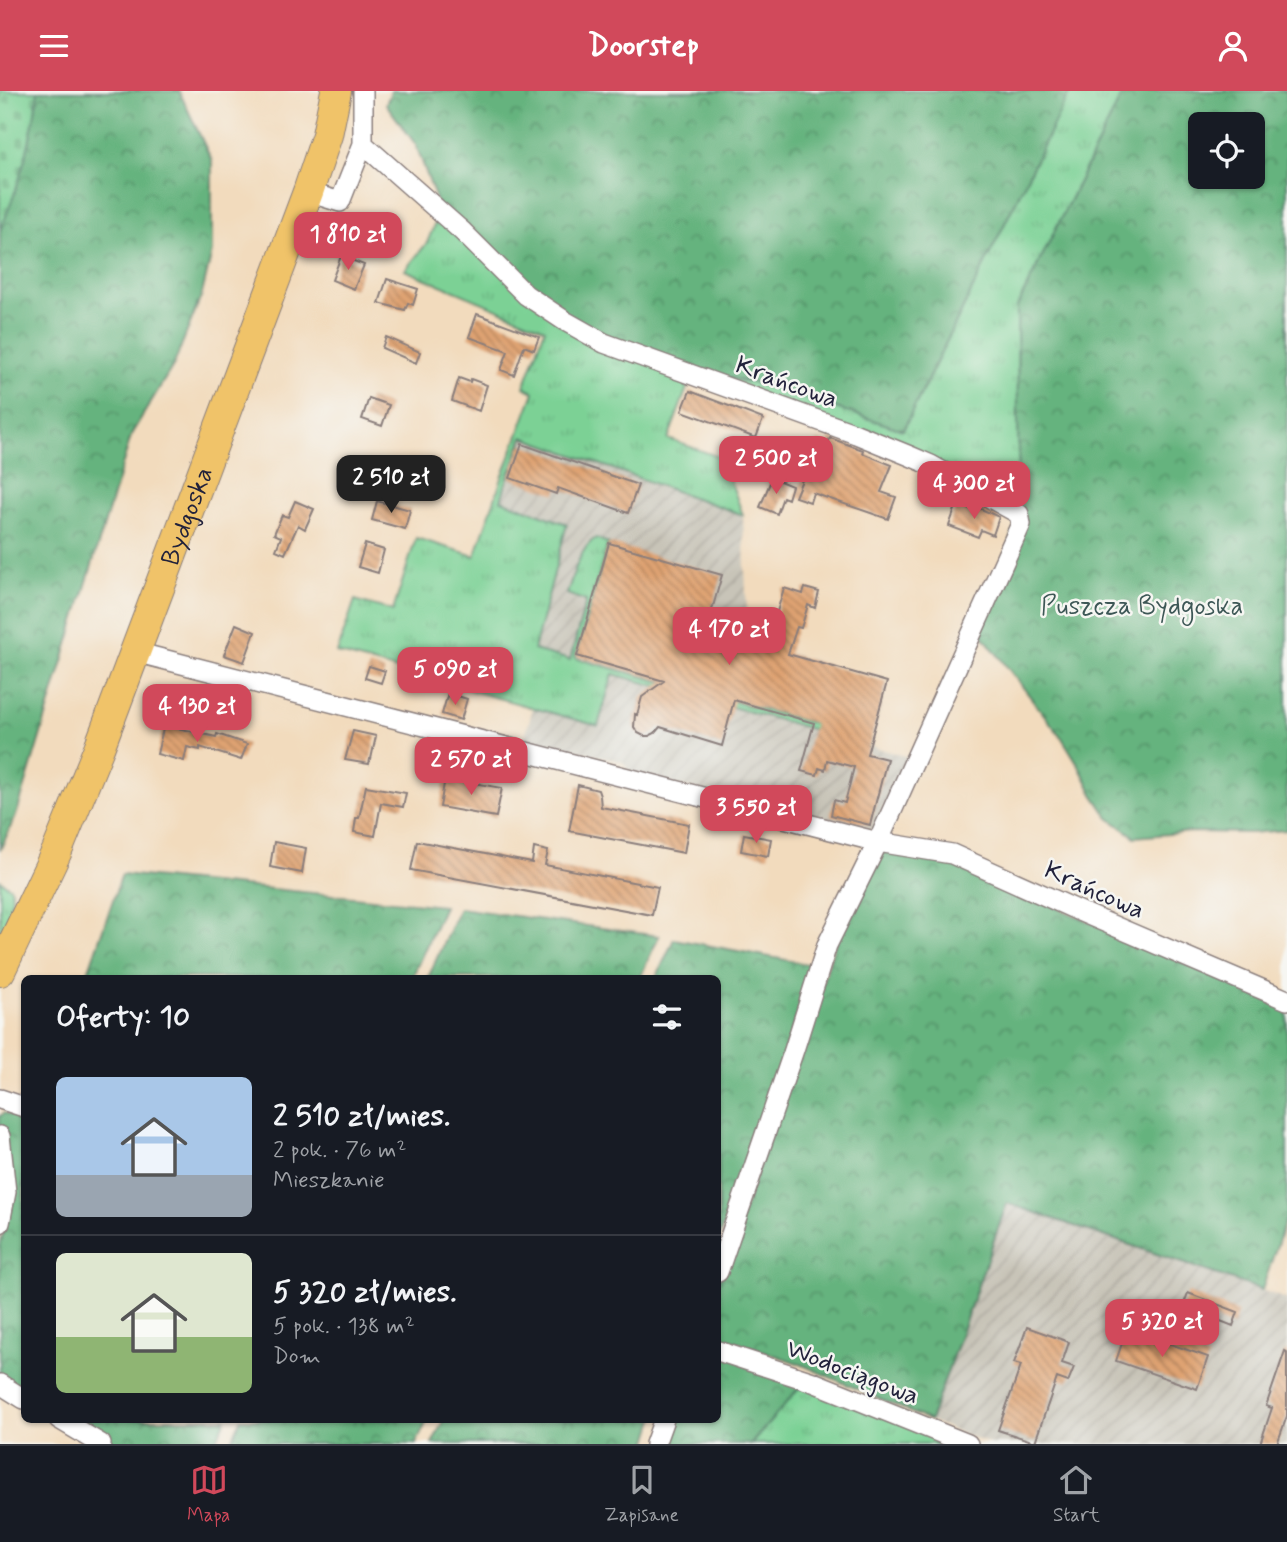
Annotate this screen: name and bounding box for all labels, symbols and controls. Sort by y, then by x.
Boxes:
text: Doorstep [588,25,699,67]
icon: menu [35,27,73,65]
icon: person [1214,27,1252,65]
map controls [1188,112,1265,189]
button: locate [1188,112,1265,189]
pin: 1 810 zł [276,213,420,272]
text: 1 810 zł [310,220,386,250]
street label: Krańcowa [731,349,842,417]
pin: 2 500 zł [704,437,848,496]
text: 2 500 zł [735,444,817,474]
pin: 2 510 zł [319,455,463,515]
pin: 4 300 zł [902,461,1046,521]
street label: Bydgoska [154,462,222,571]
text: 2 510 zł [353,463,429,493]
text: 4 300 zł [933,469,1015,499]
park label: Puszcza Bydgoska [1041,590,1243,626]
pin: 4 170 zł [657,607,801,667]
text: 4 170 zł [689,615,769,645]
pin: 5 090 zł [383,647,527,707]
text: 5 090 zł [413,655,497,685]
pin: 4 130 zł [125,685,269,744]
text: 4 130 zł [158,692,236,722]
pin: 2 570 zł [399,737,543,797]
text: 2 570 zł [431,745,511,775]
pin: 3 550 zł [684,785,828,845]
text: 3 550 zł [716,793,796,823]
street label: Krańcowa [1039,854,1150,928]
text: Oferty: 10 [56,998,190,1037]
icon: filters [648,998,686,1036]
text: 2 510 zł/mies. [273,1097,450,1136]
icon: home [112,1105,196,1189]
text: 2 pok. · 76 m² [273,1136,406,1166]
text: Mieszkanie [273,1166,385,1196]
text: 5 320 zł/mies. [273,1273,456,1312]
icon: home [112,1281,196,1365]
pin: 5 320 zł [1090,1299,1234,1359]
text: 5 320 zł [1121,1307,1203,1337]
text: 5 pok. · 138 m² [273,1312,415,1342]
street label: Wodociągowa [781,1332,923,1414]
text: Dom [273,1342,321,1372]
tab: Mapa [187,1461,230,1528]
tab: Zapisane [604,1461,679,1528]
tab: Start [1053,1461,1100,1528]

